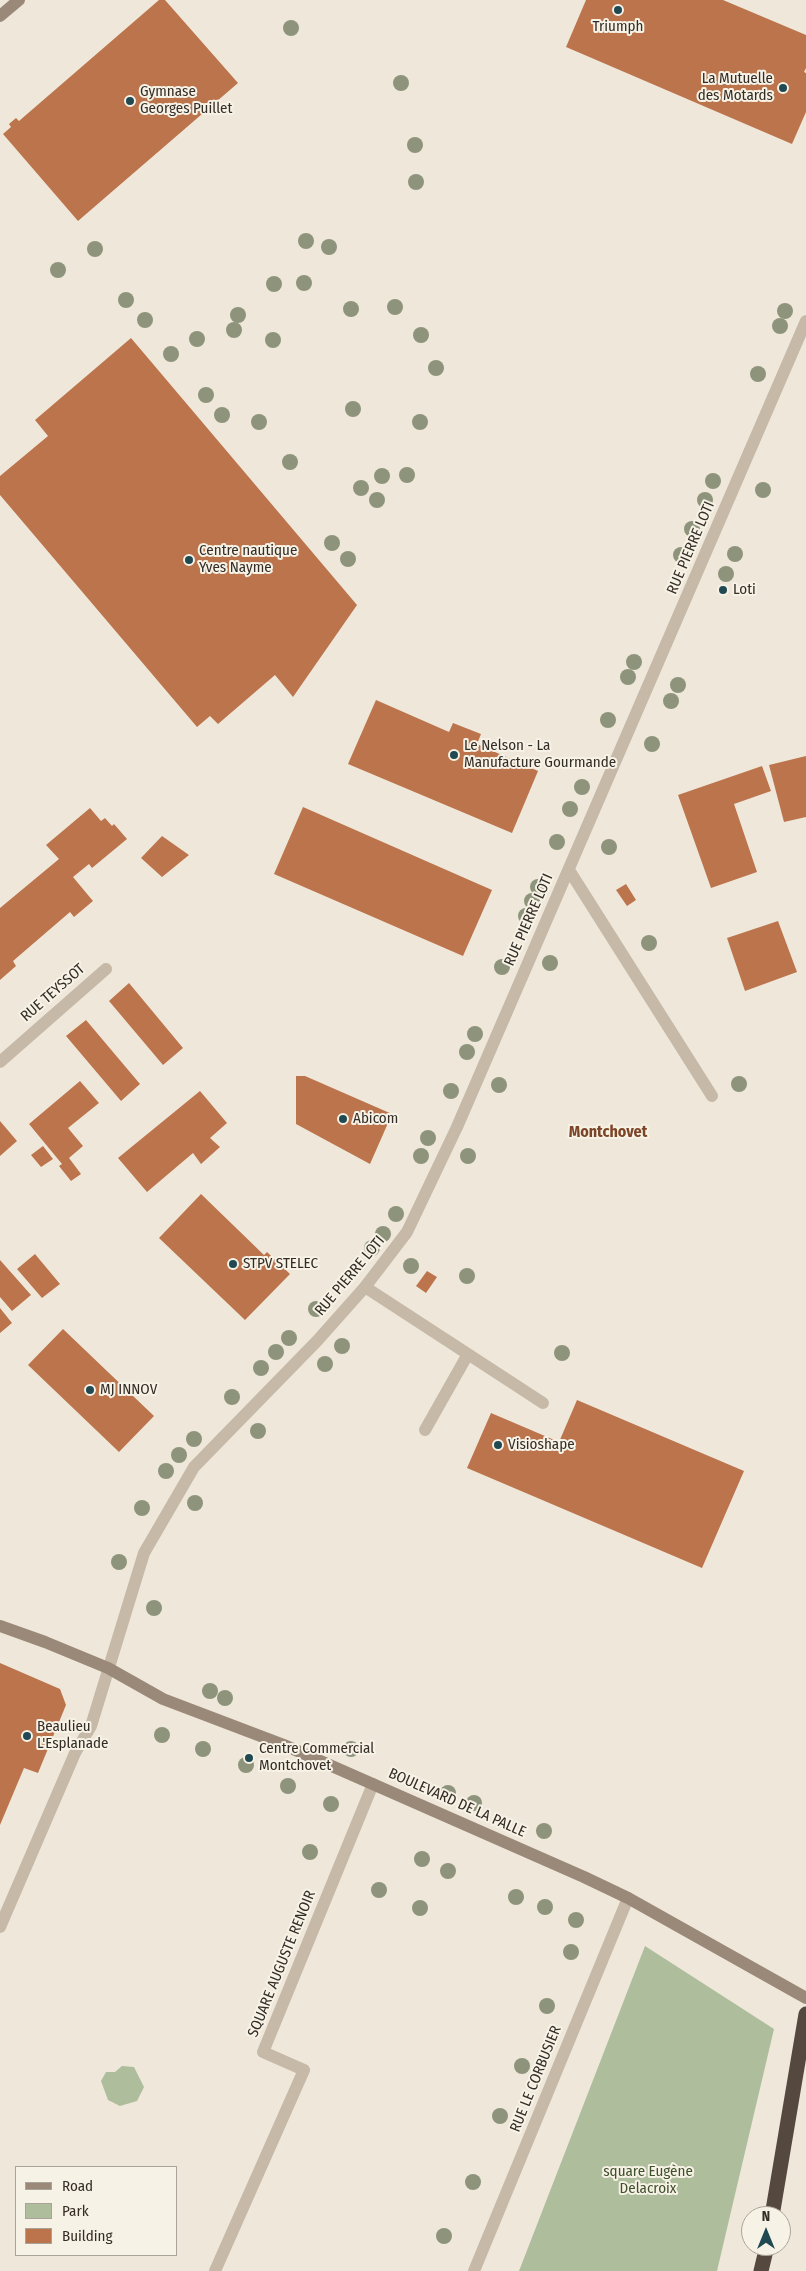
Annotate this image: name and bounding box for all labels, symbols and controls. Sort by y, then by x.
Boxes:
marker: Triumph [612,4,624,16]
place label: Triumph [593,18,643,36]
place label: La Mutuelle des Motards [698,70,773,105]
marker: La Mutuelle des Motards [777,82,789,94]
place label: Gymnase Georges Puillet [140,83,232,118]
marker: Gymnase Georges Puillet [124,95,136,107]
street label: RUE PIERRE LOTI [663,499,719,597]
place label: Centre nautique Yves Nayme [199,542,297,577]
marker: Centre nautique Yves Nayme [183,554,195,566]
place label: Loti [733,581,756,599]
marker: Loti [717,584,729,596]
place label: Le Nelson - La Manufacture Gourmande [464,737,616,772]
marker: Le Nelson - La Manufacture Gourmande [448,749,460,761]
street label: RUE PIERRE LOTI [501,871,557,969]
street label: RUE TEYSSOT [17,960,89,1026]
place label: Abicom [353,1110,398,1128]
marker: Abicom [337,1113,349,1125]
district label: Montchovet [569,1123,647,1143]
street label: RUE PIERRE LOTI [311,1232,389,1320]
place label: STPV STELEC [243,1255,318,1273]
marker: STPV STELEC [227,1258,239,1270]
place label: MJ INNOV [100,1381,157,1399]
marker: MJ INNOV [84,1384,96,1396]
place label: Visioshape [508,1436,575,1454]
marker: Visioshape [492,1439,504,1451]
place label: Beaulieu L'Esplanade [37,1718,108,1753]
marker: Beaulieu L'Esplanade [21,1730,33,1742]
place label: Centre Commercial Montchovet [259,1740,374,1775]
marker: Centre Commercial Montchovet [243,1752,255,1764]
street label: BOULEVARD DE LA PALLE [386,1765,528,1841]
street label: SQUARE AUGUSTE RENOIR [244,1888,320,2040]
street label: RUE LE CORBUSIER [506,2023,566,2135]
park label: square Eugène Delacroix [603,2163,693,2198]
legend [15,2166,178,2256]
text: Road [62,2177,93,2195]
text: Park [62,2202,89,2220]
north arrow [741,2206,791,2256]
text: N [762,2208,770,2225]
text: Building [62,2227,113,2245]

